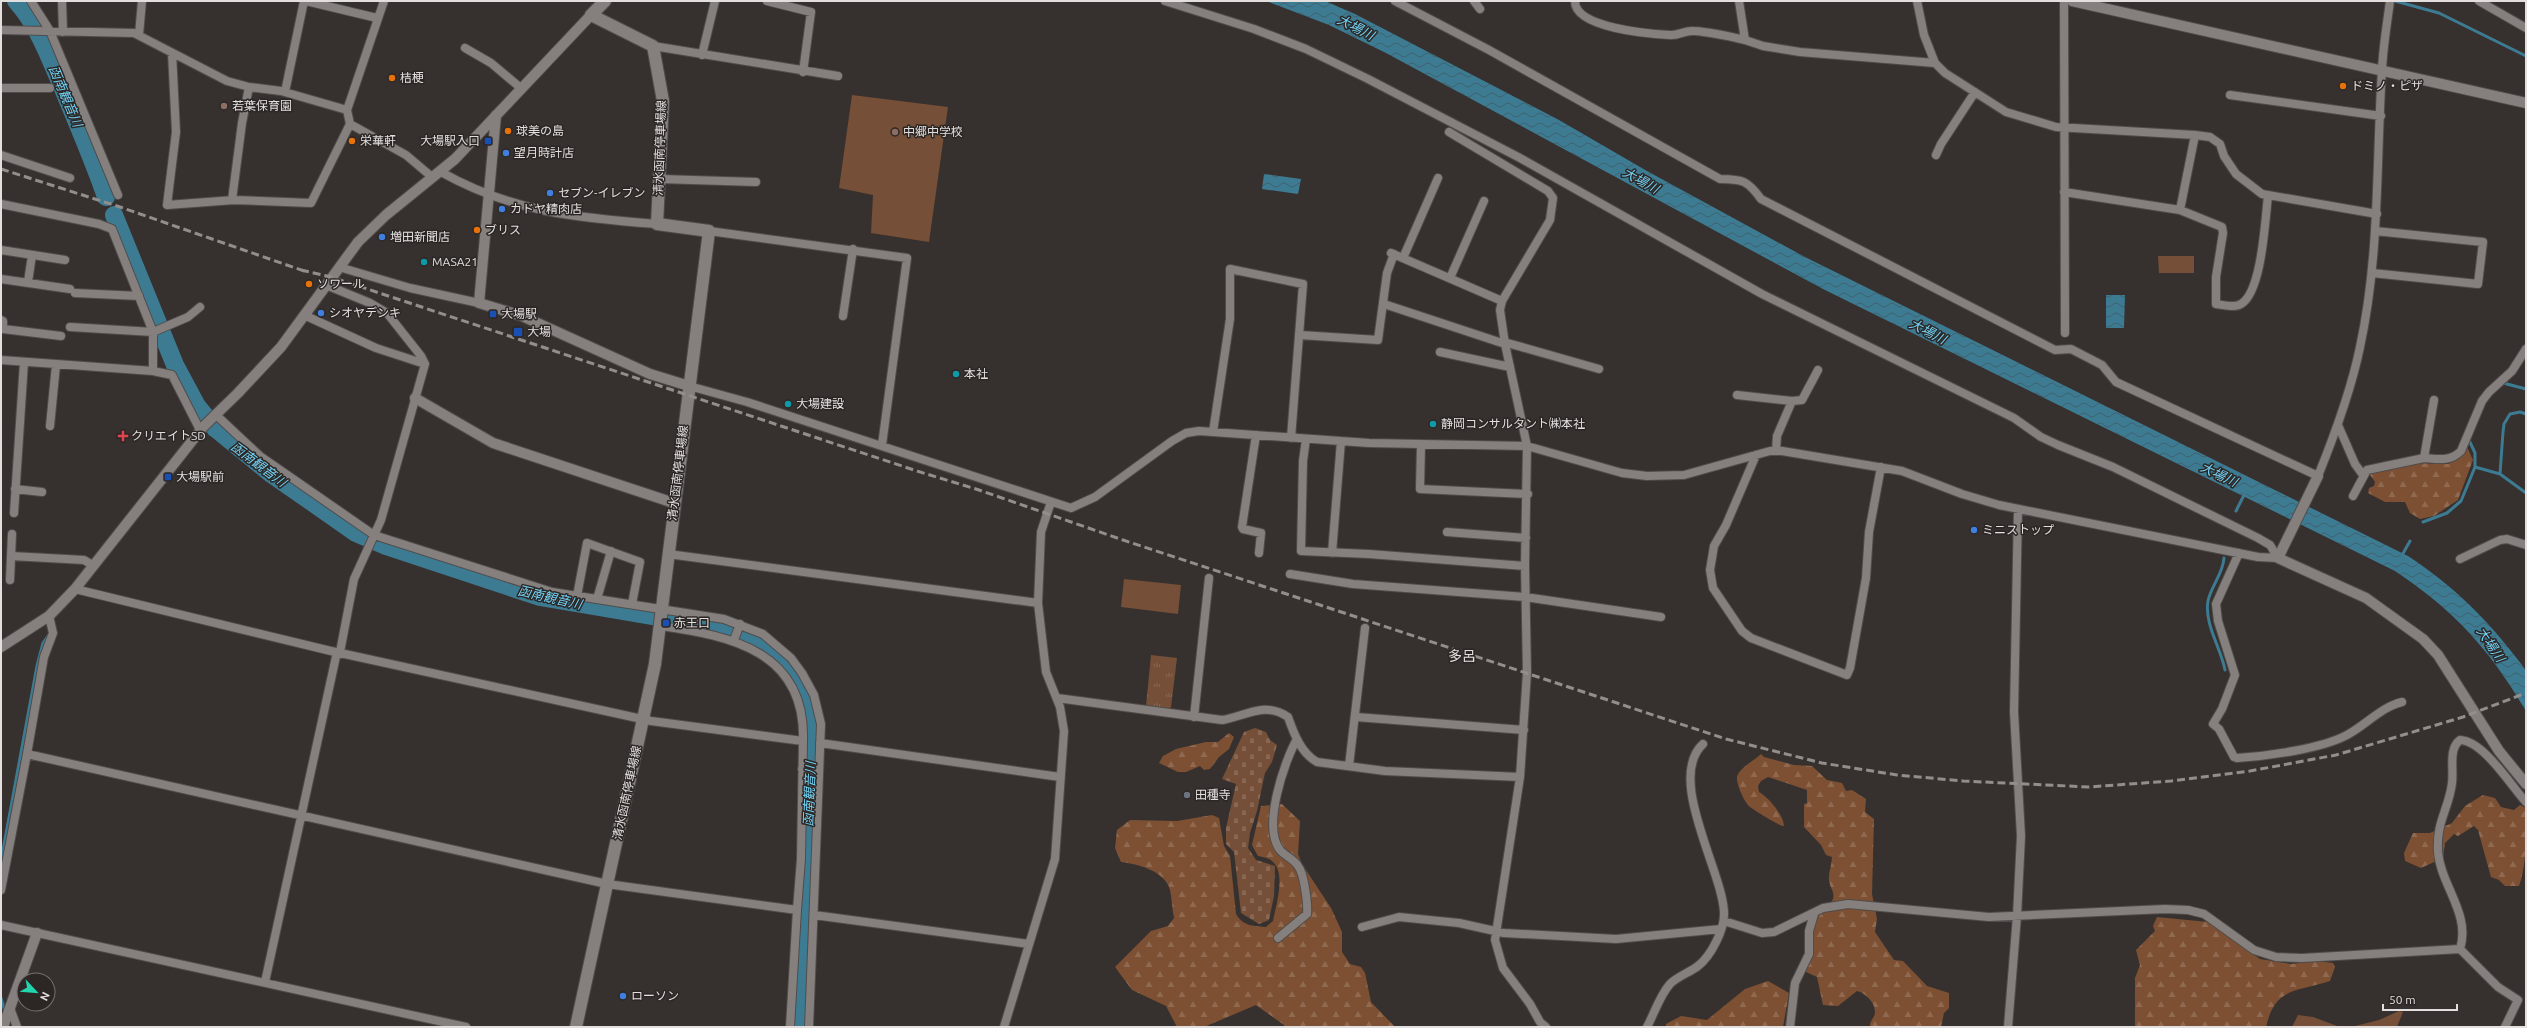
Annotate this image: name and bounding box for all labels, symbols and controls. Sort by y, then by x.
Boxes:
water label: 大場川 [1335,12,1378,43]
water label: 函南観音川 [47,63,86,130]
place label: 桔梗 [400,71,424,84]
marker: 桔梗 [387,73,397,83]
place label: ドミノ・ピザ [2351,79,2423,92]
marker: ドミノ・ピザ [2338,81,2348,91]
place label: 若葉保育園 [232,99,292,112]
street label: 清水函南停車場線 [651,100,668,196]
marker: 若葉保育園 [219,101,229,111]
place label: 球美の島 [516,124,564,137]
place label: 中郷中学校 [903,125,963,138]
marker: 球美の島 [503,126,513,136]
marker: 中郷中学校 [890,127,900,137]
place label: 栄華軒 [360,134,396,147]
place label: 大場駅入口 [420,134,480,147]
marker: 栄華軒 [347,136,357,146]
marker: 大場駅入口 [483,136,493,146]
place label: 望月時計店 [514,146,574,159]
marker: 望月時計店 [501,148,511,158]
water label: 大場川 [1621,164,1663,197]
place label: セブン-イレブン [558,186,645,199]
marker: セブン-イレブン [545,188,555,198]
place label: カドヤ精肉店 [510,202,582,215]
marker: カドヤ精肉店 [497,204,507,214]
place label: ブリス [485,223,521,236]
marker: ブリス [472,225,482,235]
place label: 増田新聞店 [390,230,450,243]
marker: 増田新聞店 [377,232,387,242]
place label: MASA21 [432,255,478,268]
marker: MASA21 [419,257,429,267]
place label: ソワール [317,277,365,290]
marker: ソワール [304,279,314,289]
place label: シオヤデンキ [329,306,401,319]
place label: 大場駅 [501,307,537,320]
marker: シオヤデンキ [316,308,326,318]
marker: 大場駅 [488,309,498,319]
water label: 大場川 [1907,316,1950,347]
place label: 大場 [527,325,551,338]
marker: 大場 [512,326,524,338]
place label: 本社 [964,367,988,380]
marker: 本社 [951,369,961,379]
place label: 大場建設 [796,397,844,410]
marker: 大場建設 [783,399,793,409]
place label: 静岡コンサルタント㈱本社 [1441,417,1585,430]
marker: 静岡コンサルタント㈱本社 [1428,419,1438,429]
street label: 清水函南停車場線 [665,424,690,521]
place label: クリエイトSD [131,429,206,442]
marker: クリエイトSD [118,431,128,441]
water label: 函南観音川 [229,439,291,490]
water label: 大場川 [2198,459,2241,490]
place label: 大場駅前 [176,470,224,483]
marker: 大場駅前 [163,472,173,482]
place label: ミニストップ [1982,523,2054,536]
marker: ミニストップ [1969,525,1979,535]
water label: 函南観音川 [517,583,585,612]
place label: 赤王口 [674,616,710,629]
marker: 赤王口 [661,618,671,628]
water label: 大場川 [2474,624,2509,666]
district label: 多呂 [1448,648,1476,664]
street label: 清水函南停車場線 [610,745,643,841]
water label: 函南観音川 [801,759,817,827]
place label: 田種寺 [1195,788,1231,801]
marker: 田種寺 [1182,790,1192,800]
north arrow [16,972,56,1012]
scale bar [2383,986,2457,1012]
place label: ローソン [631,989,679,1002]
text: N [38,990,52,1003]
marker: ローソン [618,991,628,1001]
text: 50 m [2389,993,2416,1006]

